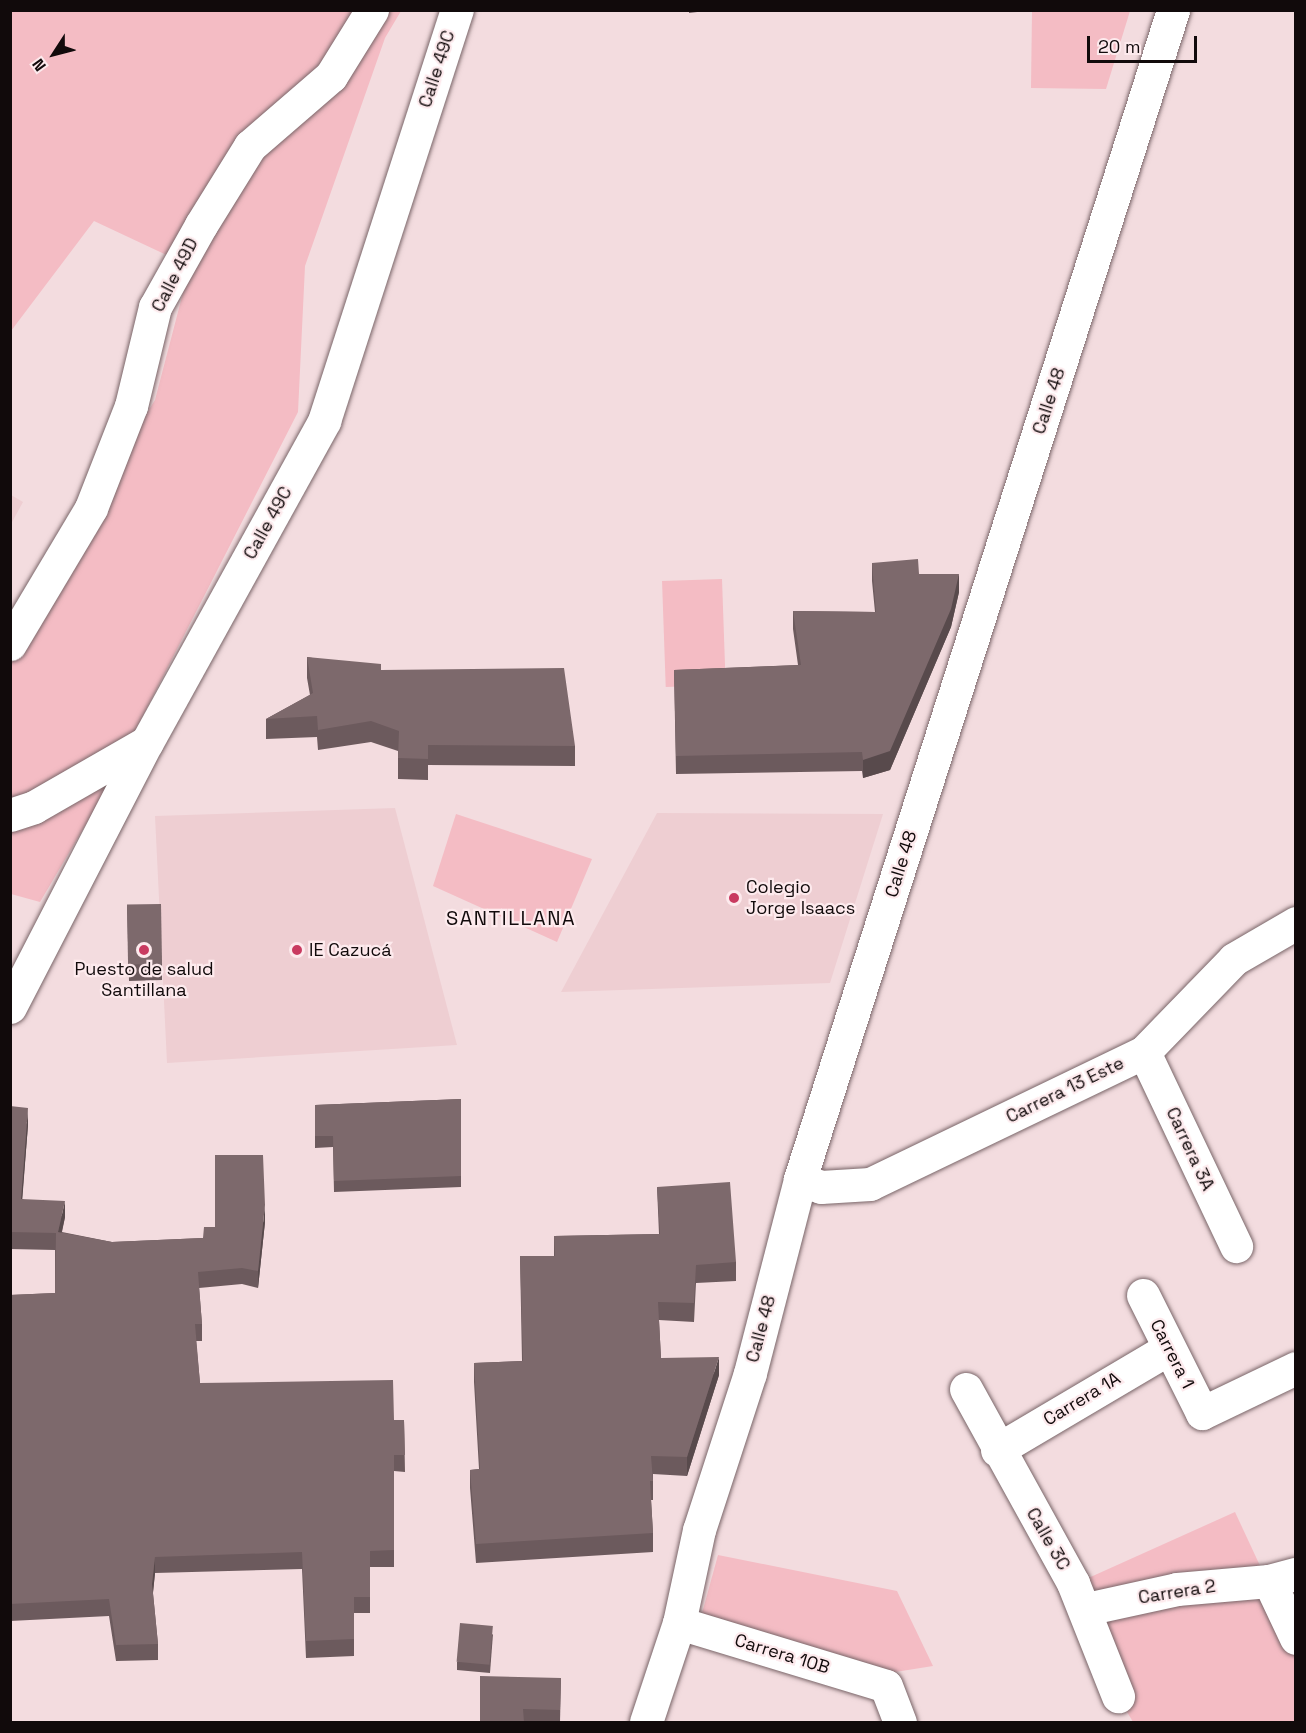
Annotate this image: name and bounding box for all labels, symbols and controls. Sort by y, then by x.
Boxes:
north arrow [24,24,84,84]
scale bar [1090,24,1200,62]
street label: Calle 49C [414,28,460,110]
text: 20 m [1098,35,1141,58]
text: N [27,54,51,75]
street label: Calle 49D [147,234,203,316]
street label: Calle 48 [1028,365,1070,437]
street label: Calle 49C [239,483,297,563]
street label: Calle 48 [881,828,921,900]
place label: Colegio Jorge Isaacs [746,877,855,920]
marker: Colegio Jorge Isaacs [727,891,741,905]
district label: SANTILLANA [446,906,576,930]
place label: IE Cazucá [309,939,392,961]
marker: Puesto de salud Santillana [137,943,151,957]
marker: IE Cazucá [290,943,304,957]
place label: Puesto de salud Santillana [74,959,214,1002]
street label: Carrera 13 Este [1003,1052,1127,1128]
street label: Carrera 3A [1161,1104,1219,1194]
street label: Calle 48 [742,1293,780,1365]
street label: Carrera 1 [1145,1316,1199,1392]
street label: Carrera 1A [1040,1368,1124,1430]
street label: Calle 3C [1022,1504,1074,1574]
street label: Carrera 2 [1137,1575,1217,1609]
street label: Carrera 10B [732,1629,832,1679]

